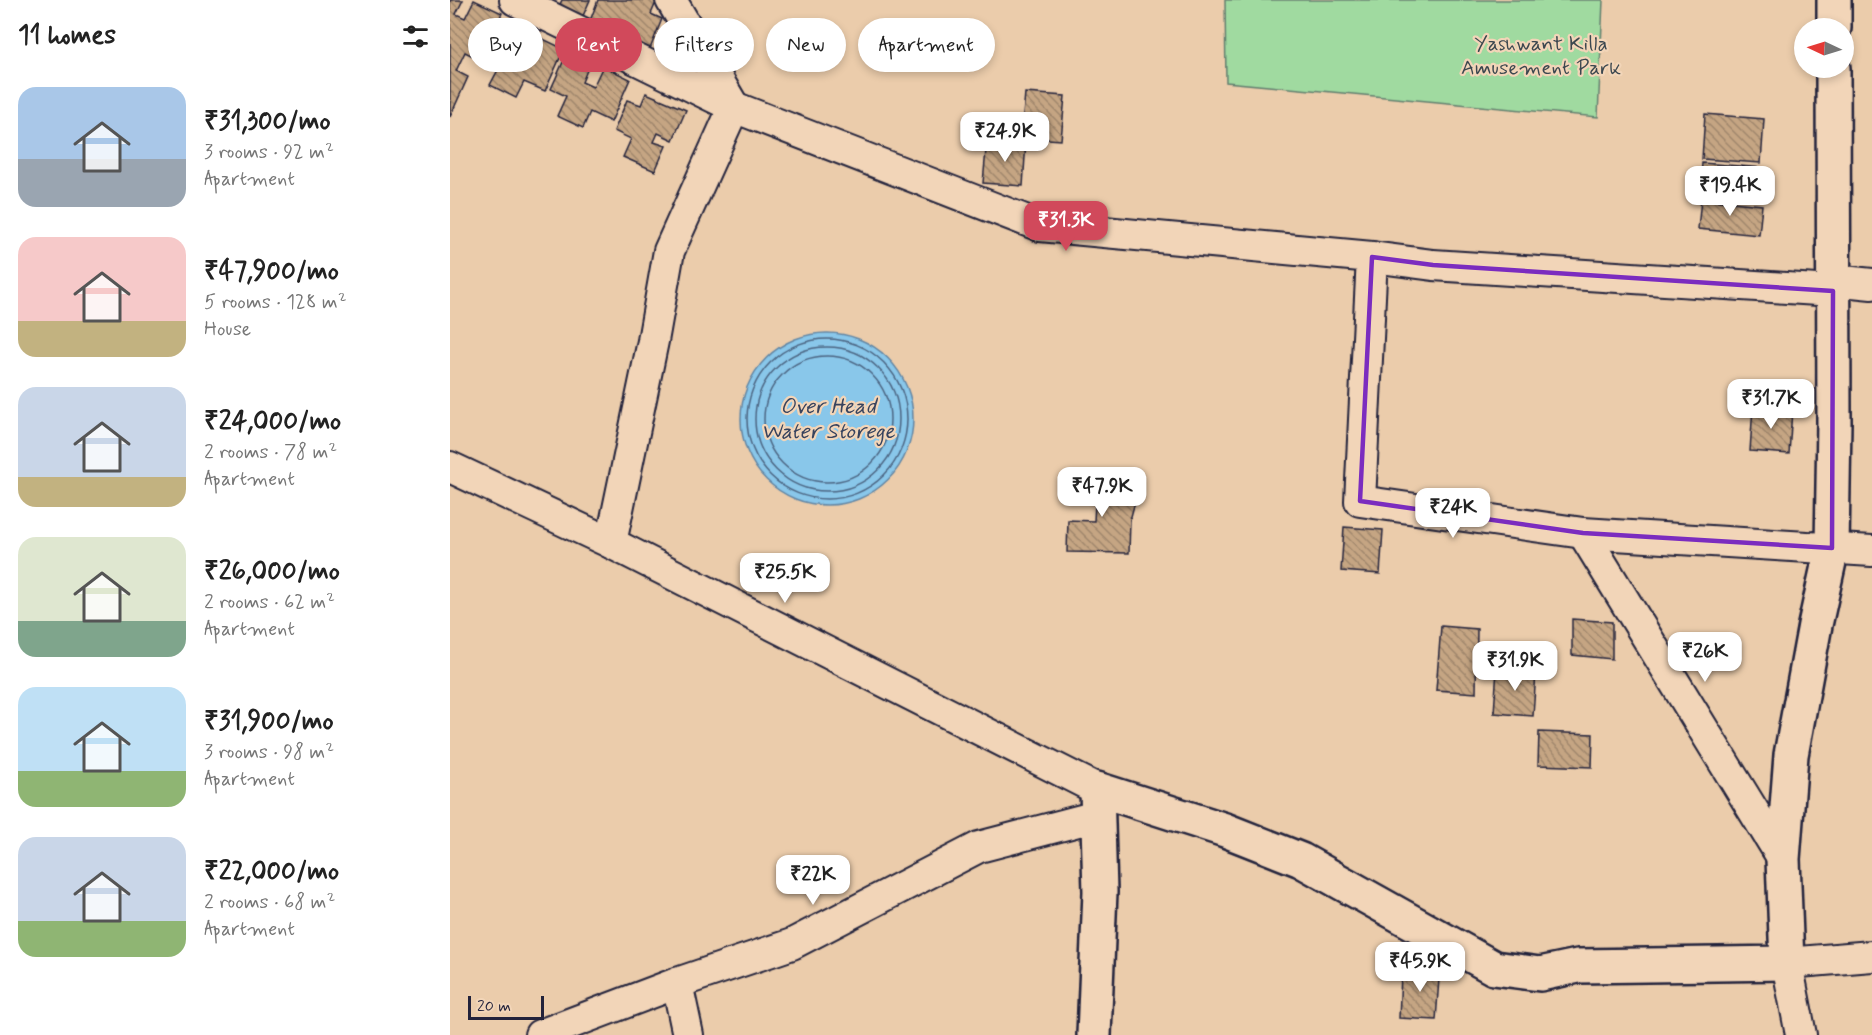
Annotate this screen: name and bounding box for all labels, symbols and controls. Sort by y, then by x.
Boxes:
chip: Buy [468,18,543,72]
chip: Rent [555,18,642,72]
chip: Filters [654,18,754,72]
chip: New [766,18,846,72]
chip: Apartment [858,18,995,72]
north arrow [1794,18,1854,78]
map controls [1794,18,1854,78]
text: 11 homes [18,19,116,53]
icon: filters [399,20,432,53]
park label: Yashwant Killa Amusement Park [1461,30,1621,82]
text: ₹31,300/mo [204,105,331,139]
icon: home [66,111,138,183]
pin: ₹24.9K [956,112,1054,163]
text: ₹24.9K [974,118,1036,145]
text: 3 rooms · 92 m² [204,139,334,166]
text: Apartment [204,166,295,193]
pin: ₹19.4K [1681,166,1779,217]
text: ₹19.4K [1699,172,1761,199]
pin: ₹31.3K [1017,201,1115,252]
text: ₹31.3K [1038,207,1094,234]
text: ₹47,900/mo [204,255,339,289]
icon: home [66,261,138,333]
text: 5 rooms · 128 m² [204,289,347,316]
text: House [204,316,251,343]
pin: ₹31.7K [1722,379,1820,430]
text: ₹31.7K [1741,385,1801,412]
water label: Over Head Water Storege [761,393,896,447]
text: ₹24,000/mo [204,405,341,439]
icon: home [66,411,138,483]
text: 2 rooms · 78 m² [204,439,337,466]
text: Apartment [204,466,295,493]
pin: ₹47.9K [1053,467,1151,518]
text: ₹47.9K [1071,473,1133,500]
pin: ₹24K [1417,488,1489,539]
text: ₹24K [1429,494,1477,521]
pin: ₹25.5K [736,553,834,604]
text: ₹26,000/mo [204,555,340,589]
text: ₹25.5K [754,559,816,586]
icon: home [66,561,138,633]
text: 2 rooms · 62 m² [204,589,335,616]
text: Apartment [204,616,295,643]
pin: ₹26K [1669,632,1741,683]
text: ₹26K [1682,638,1728,665]
pin: ₹31.9K [1466,641,1564,692]
text: ₹31.9K [1486,647,1544,674]
text: ₹31,900/mo [204,705,334,739]
icon: home [66,711,138,783]
text: 3 rooms · 98 m² [204,739,334,766]
text: Apartment [204,766,295,793]
text: ₹22,000/mo [204,855,339,889]
pin: ₹22K [777,855,849,906]
icon: home [66,861,138,933]
text: ₹22K [790,861,836,888]
text: 2 rooms · 68 m² [204,889,335,916]
text: Apartment [204,916,295,943]
pin: ₹45.9K [1371,942,1469,993]
text: ₹45.9K [1389,948,1451,975]
scale bar [468,993,544,1020]
text: 20 m [477,996,511,1017]

